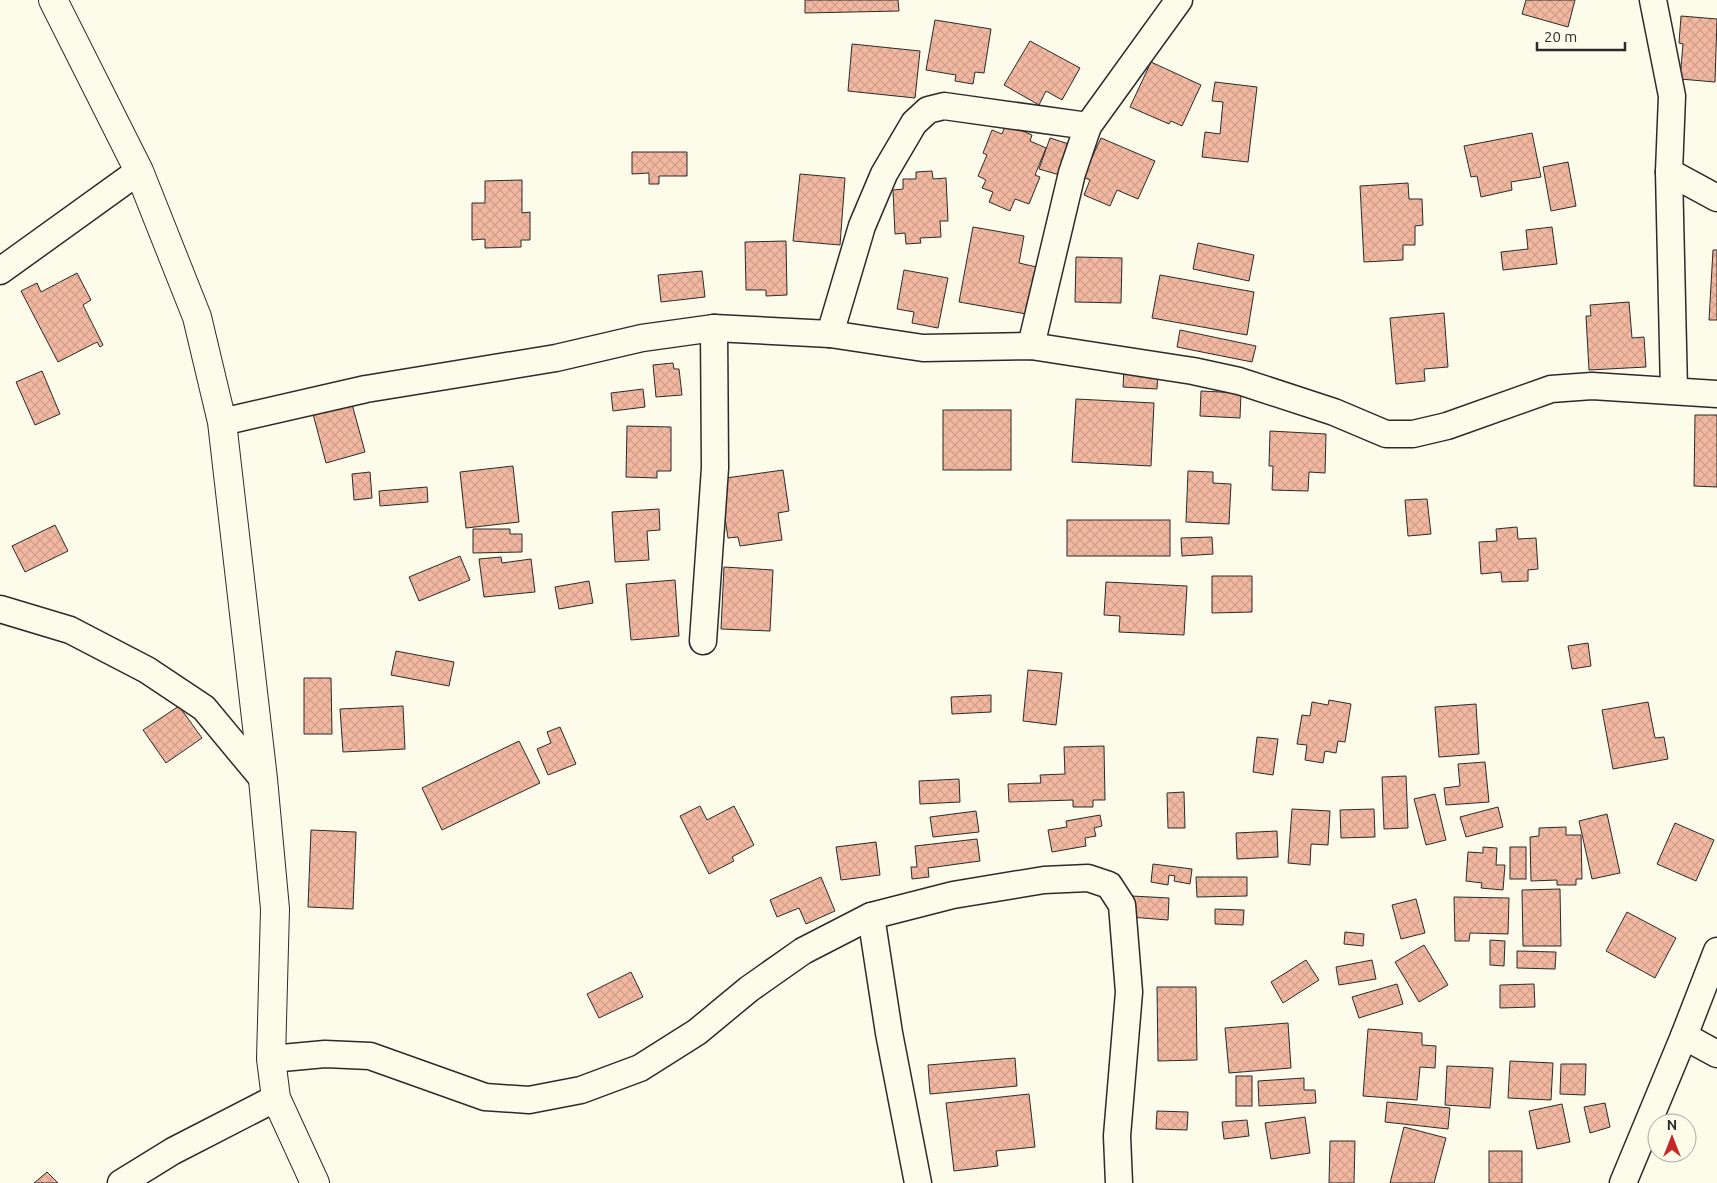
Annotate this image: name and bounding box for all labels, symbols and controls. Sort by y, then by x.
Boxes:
scale bar [1537,20,1624,52]
text: 20 m [1544,28,1577,45]
north arrow [1647,1113,1697,1163]
text: N [1667,1117,1677,1133]

